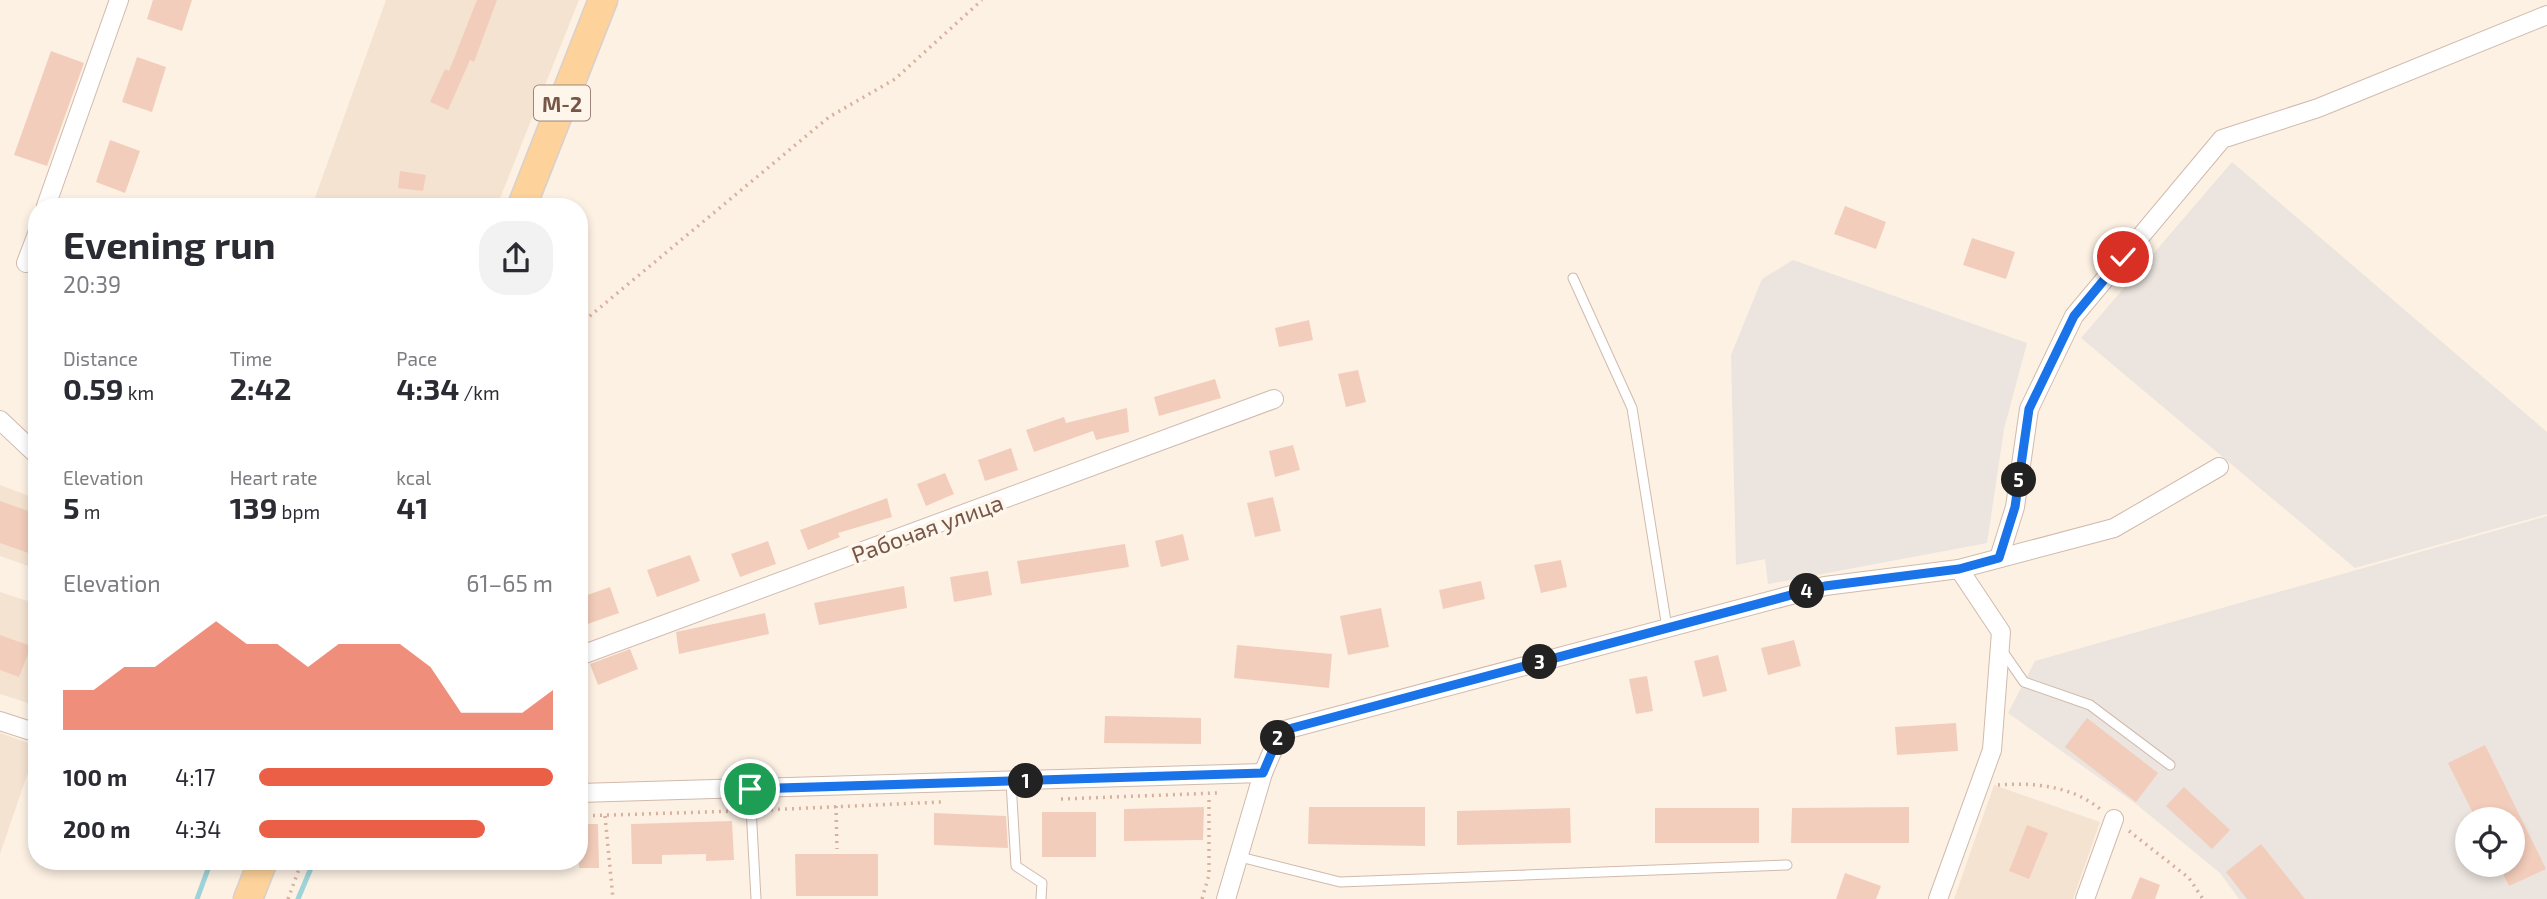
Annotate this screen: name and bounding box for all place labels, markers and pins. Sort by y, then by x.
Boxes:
pin [2093,227,2153,287]
pin: 5 [2002,462,2036,498]
pin: 4 [1790,574,1825,608]
pin: 3 [1522,644,1558,680]
pin: 2 [1260,720,1296,756]
pin [720,759,780,819]
pin: 1 [1009,764,1044,798]

